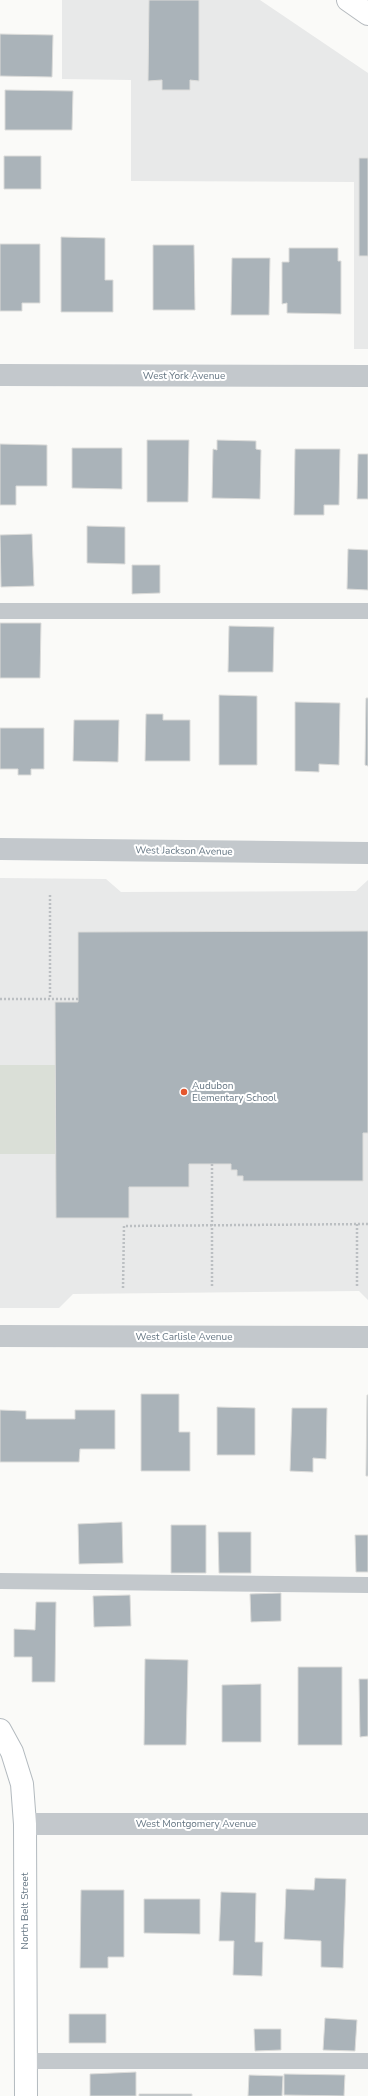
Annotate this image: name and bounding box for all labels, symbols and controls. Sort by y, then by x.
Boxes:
street label: West York Avenue [143,369,225,383]
street label: West Jackson Avenue [135,843,233,859]
place label: Audubon Elementary School [192,1079,277,1105]
marker: Audubon Elementary School [179,1087,189,1097]
street label: West Carlisle Avenue [136,1330,232,1344]
street label: West Montgomery Avenue [136,1817,256,1831]
street label: North Belt Street [18,1872,32,1949]

